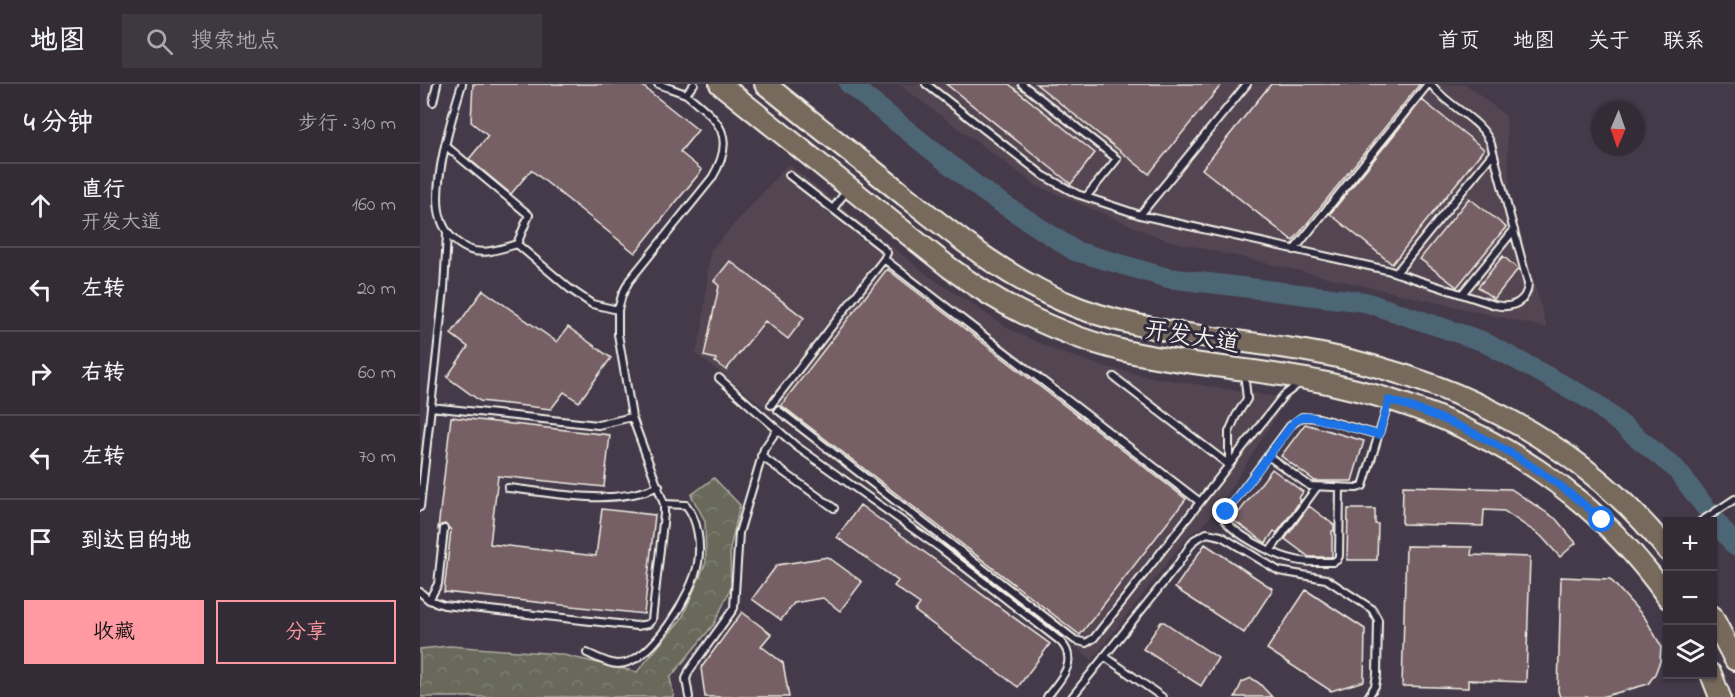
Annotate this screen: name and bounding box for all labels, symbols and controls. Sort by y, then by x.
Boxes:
search box [122,14,542,68]
text: 地图 [30,22,86,63]
icon: search [143,25,176,58]
text: 搜索地点 [191,26,279,58]
text: 首页 [1438,27,1480,57]
text: 地图 [1513,27,1555,57]
text: 关于 [1588,27,1630,57]
text: 联系 [1663,27,1705,57]
north arrow [1591,102,1645,156]
text: 4 分钟 [24,105,93,143]
text: 步行 · 310 m [298,110,396,139]
text: 直行 [81,175,125,207]
icon: ahead [24,189,57,222]
text: 160 m [352,191,396,220]
text: 开发大道 [81,209,161,238]
icon: left [24,273,57,306]
text: 左转 [81,274,125,306]
text: 20 m [357,275,396,304]
street label: 开发大道 [1141,314,1242,363]
icon: right [24,357,57,390]
text: 右转 [81,358,125,390]
text: 60 m [358,359,396,388]
icon: left [24,441,57,474]
text: 左转 [81,442,125,474]
text: 70 m [359,443,396,472]
route end [1212,498,1238,524]
route start [1588,506,1614,532]
map controls [1663,517,1717,679]
button: + [1663,517,1717,571]
icon: arrive [24,525,57,558]
text: 到达目的地 [81,526,191,558]
button: − [1663,571,1717,625]
button: 收藏 [24,600,204,664]
button: 分享 [216,600,396,664]
button: layers [1663,625,1717,679]

